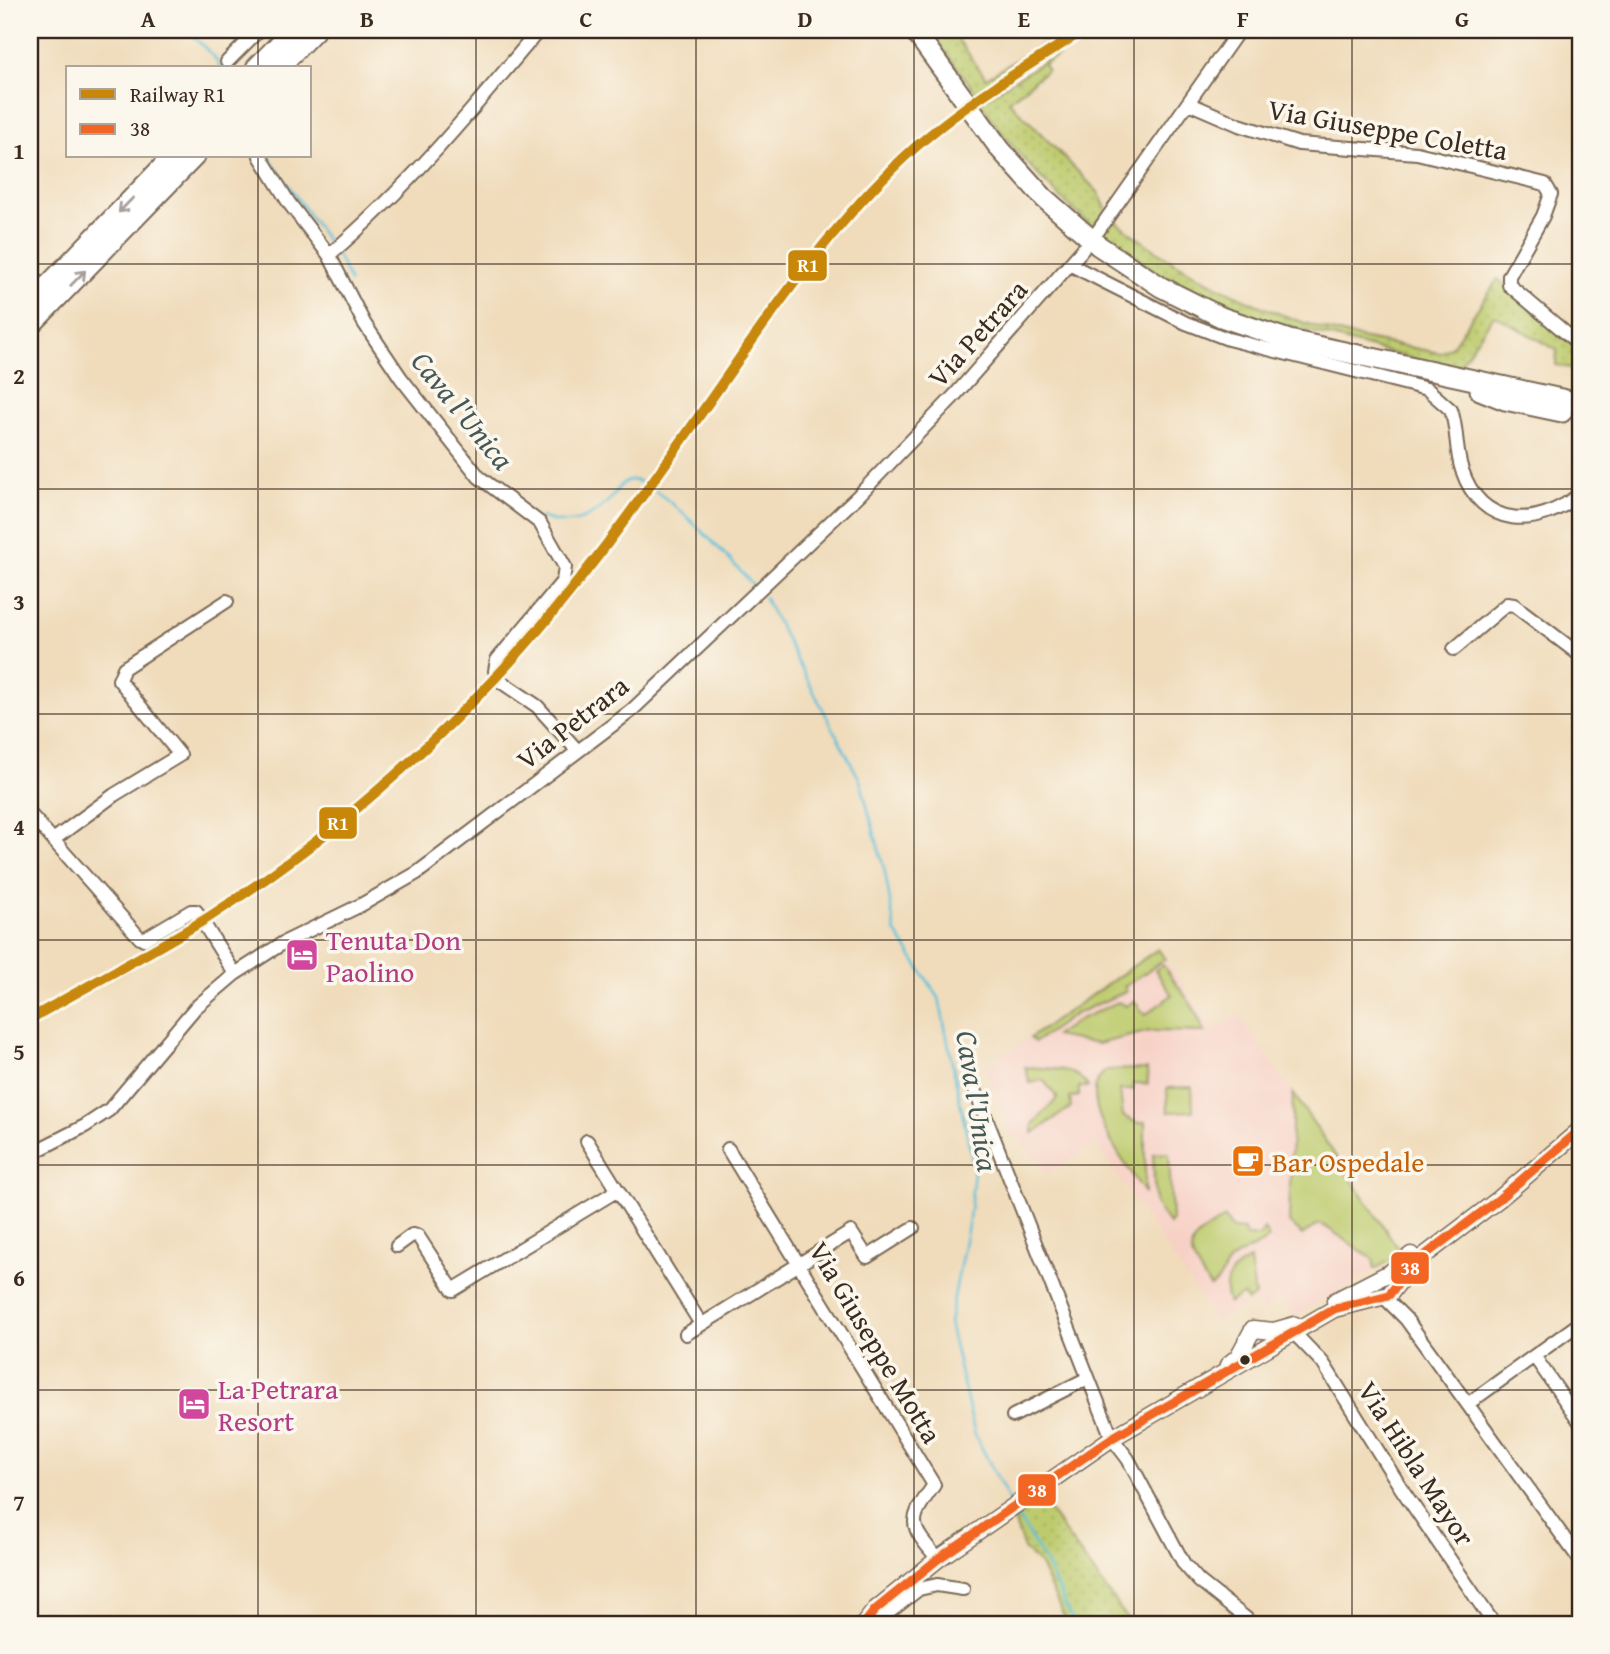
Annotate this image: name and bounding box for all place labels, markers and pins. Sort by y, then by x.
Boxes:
place label: Tenuta Don Paolino [326,919,461,992]
hotel icon: Tenuta Don Paolino [283,936,321,974]
place label: Bar Ospedale [1272,1141,1424,1182]
cafe icon: Bar Ospedale [1229,1142,1267,1180]
unlabelled marker [1238,1353,1252,1367]
place label: La Petrara Resort [218,1368,339,1441]
hotel icon: La Petrara Resort [175,1385,213,1423]

